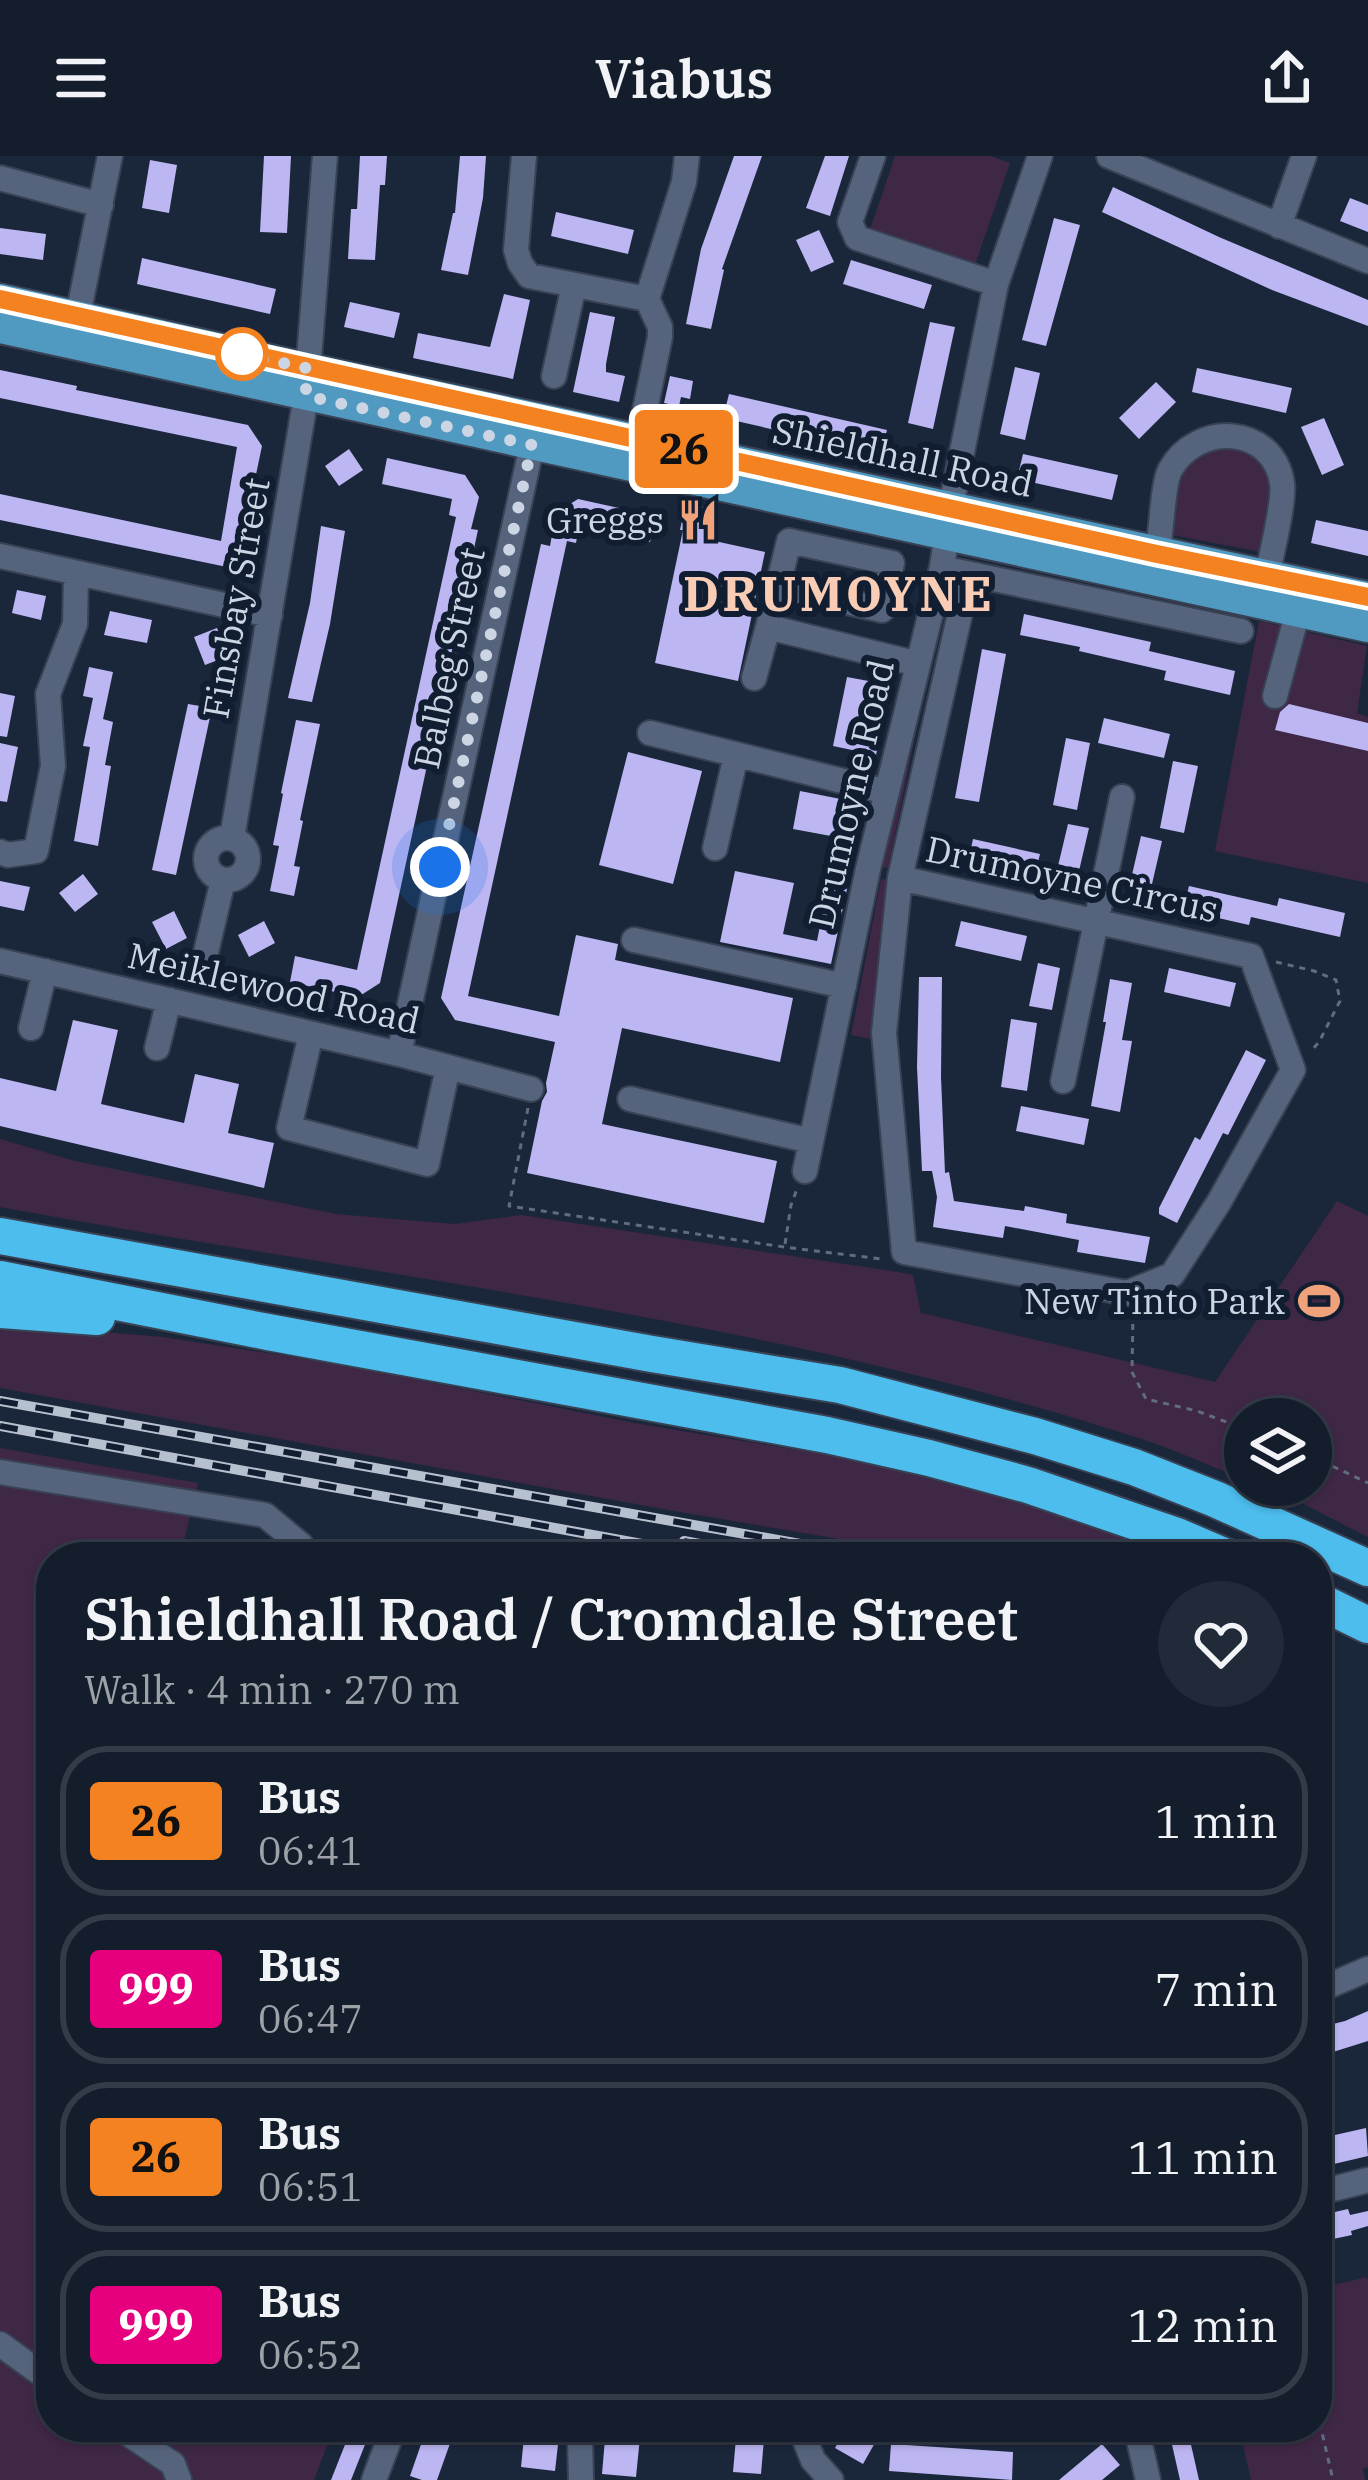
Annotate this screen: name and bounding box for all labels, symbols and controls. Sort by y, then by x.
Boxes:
text: Viabus [595,43,773,113]
icon: menu [48,45,114,111]
icon: share [1254,45,1320,111]
unlabelled marker [217,329,267,379]
street label: Shieldhall Road [769,406,1038,507]
line badge: 26 [630,410,738,488]
text: 26 [659,421,709,476]
street label: Finsbay Street [191,474,280,722]
place label: Greggs [546,496,664,543]
restaurant icon: Greggs [675,497,721,543]
street label: Balbeg Street [402,543,495,773]
district label: DRUMOYNE [683,562,995,624]
street label: Drumoyne Road [797,655,904,933]
street label: Drumoyne Circus [922,825,1223,932]
your location [410,837,470,897]
street label: Meiklewood Road [124,931,425,1044]
place label: New Tinto Park [1024,1277,1285,1324]
sports icon: New Tinto Park [1296,1278,1342,1324]
map controls [1224,1398,1332,1506]
button: layers [1224,1398,1332,1506]
button: heart [1158,1581,1284,1707]
text: Shieldhall Road / Cromdale Street [84,1582,1018,1656]
text: Walk · 4 min · 270 m [84,1664,460,1715]
text: Bus [258,1767,341,1825]
text: 1 min [1155,1792,1278,1850]
text: 26 [131,1793,181,1848]
text: 06:41 [258,1825,363,1876]
text: Bus [258,1935,341,1993]
text: 7 min [1155,1960,1278,2018]
text: 999 [118,1961,194,2016]
text: 06:47 [258,1993,363,2044]
text: Bus [258,2103,341,2161]
text: 11 min [1128,2128,1278,2186]
text: 26 [131,2129,181,2184]
text: 06:51 [258,2161,363,2212]
text: Bus [258,2271,341,2329]
text: 12 min [1128,2296,1278,2354]
text: 999 [118,2297,194,2352]
text: 06:52 [258,2329,363,2380]

